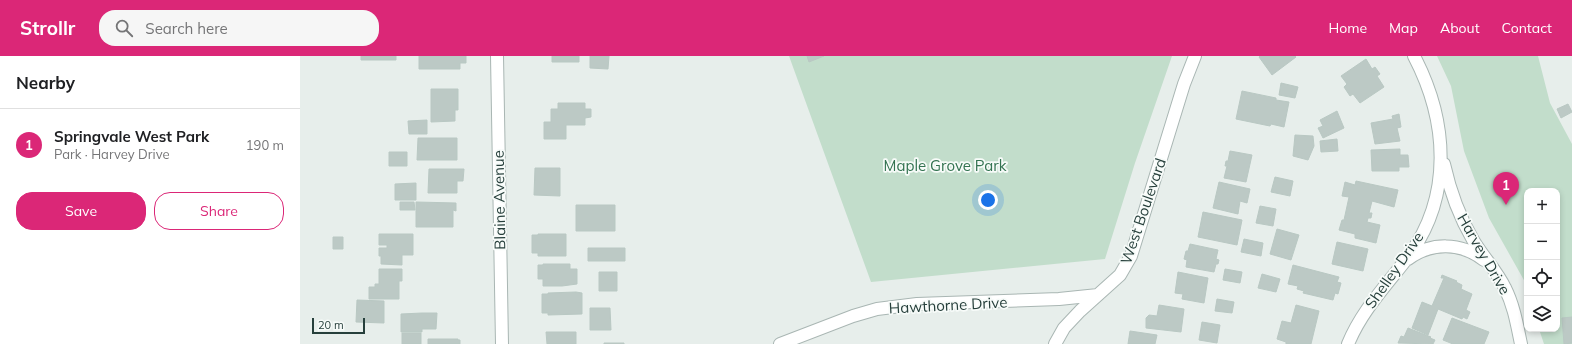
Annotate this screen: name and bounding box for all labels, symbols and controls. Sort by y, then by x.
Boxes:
search box [99,10,379,46]
text: Strollr [20,16,75,40]
icon: search [113,17,135,39]
text: Search here [145,19,228,38]
text: Home [1328,19,1367,37]
text: Map [1389,19,1418,37]
text: About [1440,19,1480,37]
text: Contact [1502,19,1552,37]
text: Nearby [16,72,75,93]
text: Springvale West Park [54,127,209,146]
text: 1 [25,137,33,153]
text: 190 m [246,137,284,153]
text: Park · Harvey Drive [54,146,170,162]
street label: Blaine Avenue [489,150,509,250]
park label: Maple Grove Park [884,156,1007,175]
street label: West Boulevard [1116,156,1170,266]
pin: 1 [1493,172,1519,205]
map controls [1524,188,1560,332]
button: + [1524,188,1560,224]
your location [978,190,998,210]
button: Save [16,192,146,230]
button: Share [154,192,284,230]
street label: Harvey Drive [1453,210,1515,298]
button: − [1524,224,1560,260]
street label: Shelley Drive [1361,228,1427,312]
button: locate [1524,260,1560,296]
street label: Hawthorne Drive [888,292,1008,318]
button: layers [1524,296,1560,332]
scale bar [312,316,365,335]
text: 20 m [318,318,344,332]

